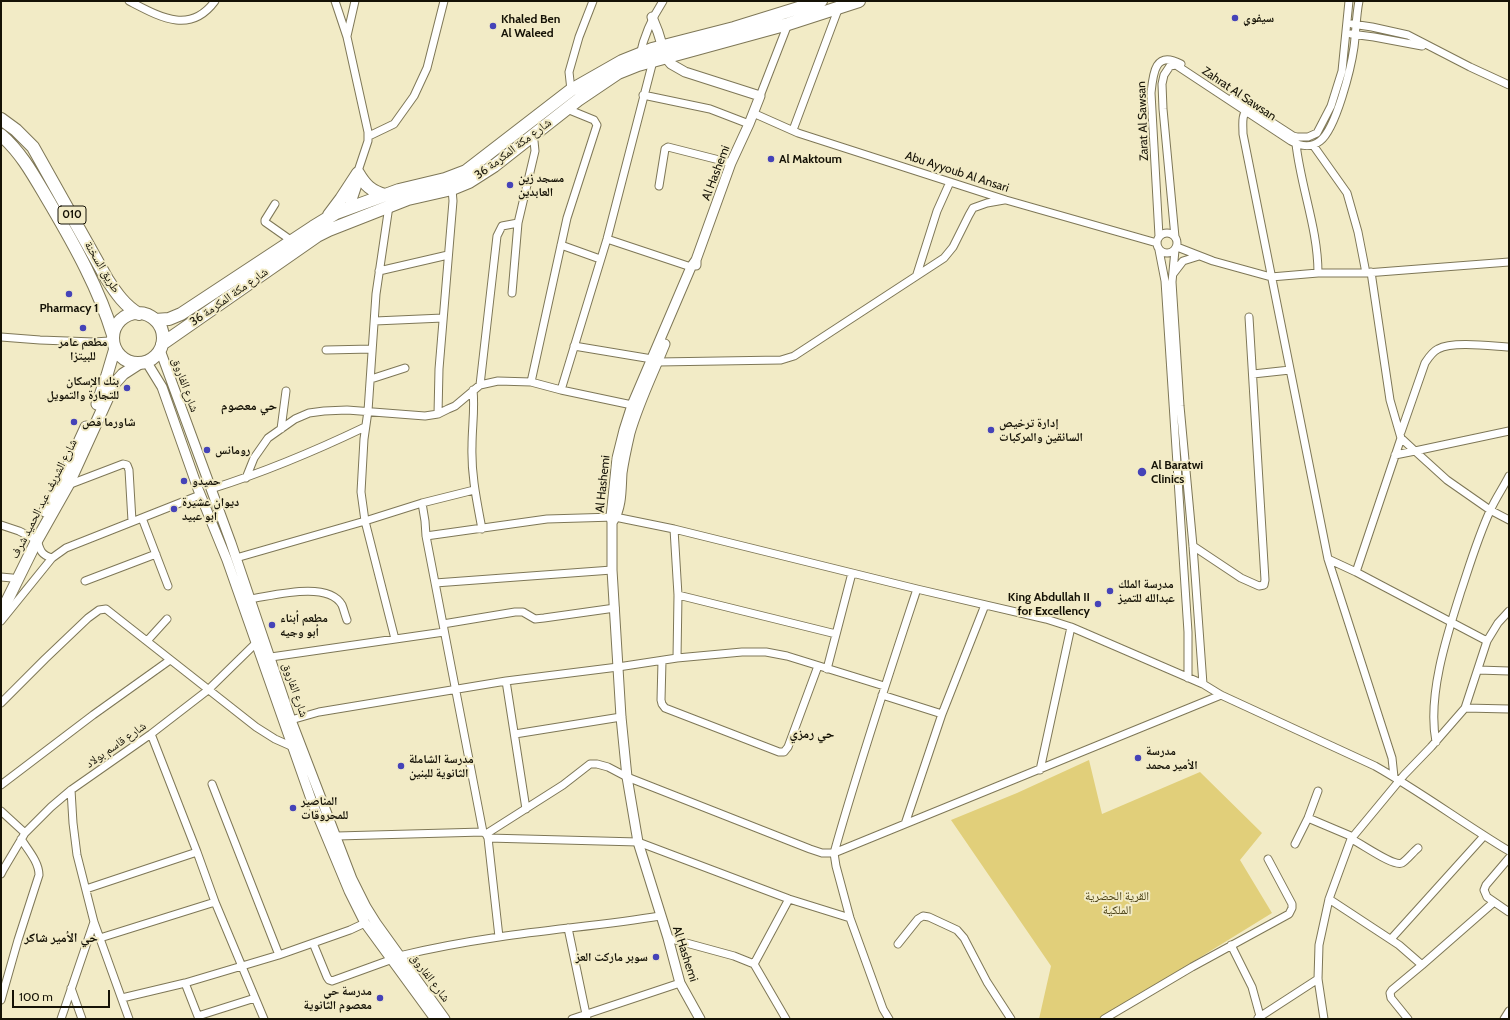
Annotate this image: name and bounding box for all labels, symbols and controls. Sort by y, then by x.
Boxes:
place label: سيفوي [1243,11,1274,25]
place label: Khaled Ben Al Waleed [501,12,560,40]
marker: سيفوي [1230,13,1240,23]
marker: Khaled Ben Al Waleed [488,21,498,31]
street label: Zahrat Al Sawsan [1199,64,1279,124]
street label: Zarat Al Sawsan [1134,81,1152,161]
street label: شارع مكة المكرمة 36 [472,115,554,183]
street label: Al Hashemi [699,144,733,202]
street label: Abu Ayyoub Al Ansari [903,148,1011,196]
place label: Al Maktoum [779,152,842,166]
marker: Al Maktoum [766,154,776,164]
place label: مسجد زين العابدين [518,171,564,199]
marker: مسجد زين العابدين [505,180,515,190]
road number: 010 [58,206,86,224]
street label: طريق السخنة [81,239,123,295]
street label: شارع مكة المكرمة 36 [187,265,271,329]
marker: Pharmacy 1 [64,289,74,299]
place label: Pharmacy 1 [39,301,99,315]
marker: مطعم عامر للبيتزا [78,323,88,333]
place label: مطعم عامر للبيتزا [59,335,107,363]
street label: شارع الفاروق [169,356,201,414]
place label: بنك الإسكان للتجارة والتمويل [47,374,119,402]
marker: بنك الإسكان للتجارة والتمويل [122,383,132,393]
district label: حي معصوم [221,398,277,414]
place label: شاورما قص [82,415,136,429]
place label: إدارة ترخيص السائقين والمركبات [999,416,1083,444]
marker: شاورما قص [69,417,79,427]
marker: إدارة ترخيص السائقين والمركبات [986,425,996,435]
street label: شارع الشريف عبد الحميد شرف [8,437,80,561]
place label: رومانس [215,443,250,457]
marker: رومانس [202,445,212,455]
street label: Al Hashemi [593,455,613,513]
place label: Al Baratwi Clinics [1151,458,1203,486]
marker: Al Baratwi Clinics [1136,466,1148,478]
place label: حميدو [192,474,221,488]
marker: حميدو [179,476,189,486]
place label: ديوان عشيرة ابو عبيد [182,495,239,523]
marker: ديوان عشيرة ابو عبيد [169,504,179,514]
place label: مدرسة الملك عبدالله للتميز [1118,577,1175,605]
marker: مدرسة الملك عبدالله للتميز [1105,586,1115,596]
place label: King Abdullah II for Excellency [1008,590,1090,618]
marker: King Abdullah II for Excellency [1093,599,1103,609]
place label: مطعم أبناء أبو وجيه [280,611,328,639]
marker: مطعم أبناء أبو وجيه [267,620,277,630]
street label: شارع الفاروق [279,661,311,719]
street label: شارع قاسم بولاد [83,719,149,771]
district label: حي رمزي [790,726,834,742]
place label: مدرسة الأمير محمد [1146,744,1198,772]
place label: مدرسة الشاملة الثانوية للبنين [409,752,474,780]
marker: مدرسة الأمير محمد [1133,753,1143,763]
marker: مدرسة الشاملة الثانوية للبنين [396,761,406,771]
place label: المناصير للمحروقات [301,794,348,822]
marker: المناصير للمحروقات [288,803,298,813]
park label: القرية الحضرية الملكية [1085,889,1149,917]
street label: Al Hashemi [669,924,701,984]
district label: حي الأمير شاكر [24,930,98,946]
place label: سوبر ماركت العز [575,950,648,964]
street label: شارع الفاروق [407,951,453,1005]
marker: سوبر ماركت العز [651,952,661,962]
scale bar [14,982,112,1008]
place label: مدرسة حي معصوم الثانوية [304,984,372,1012]
text: 100 m [19,989,53,1004]
marker: مدرسة حي معصوم الثانوية [375,993,385,1003]

